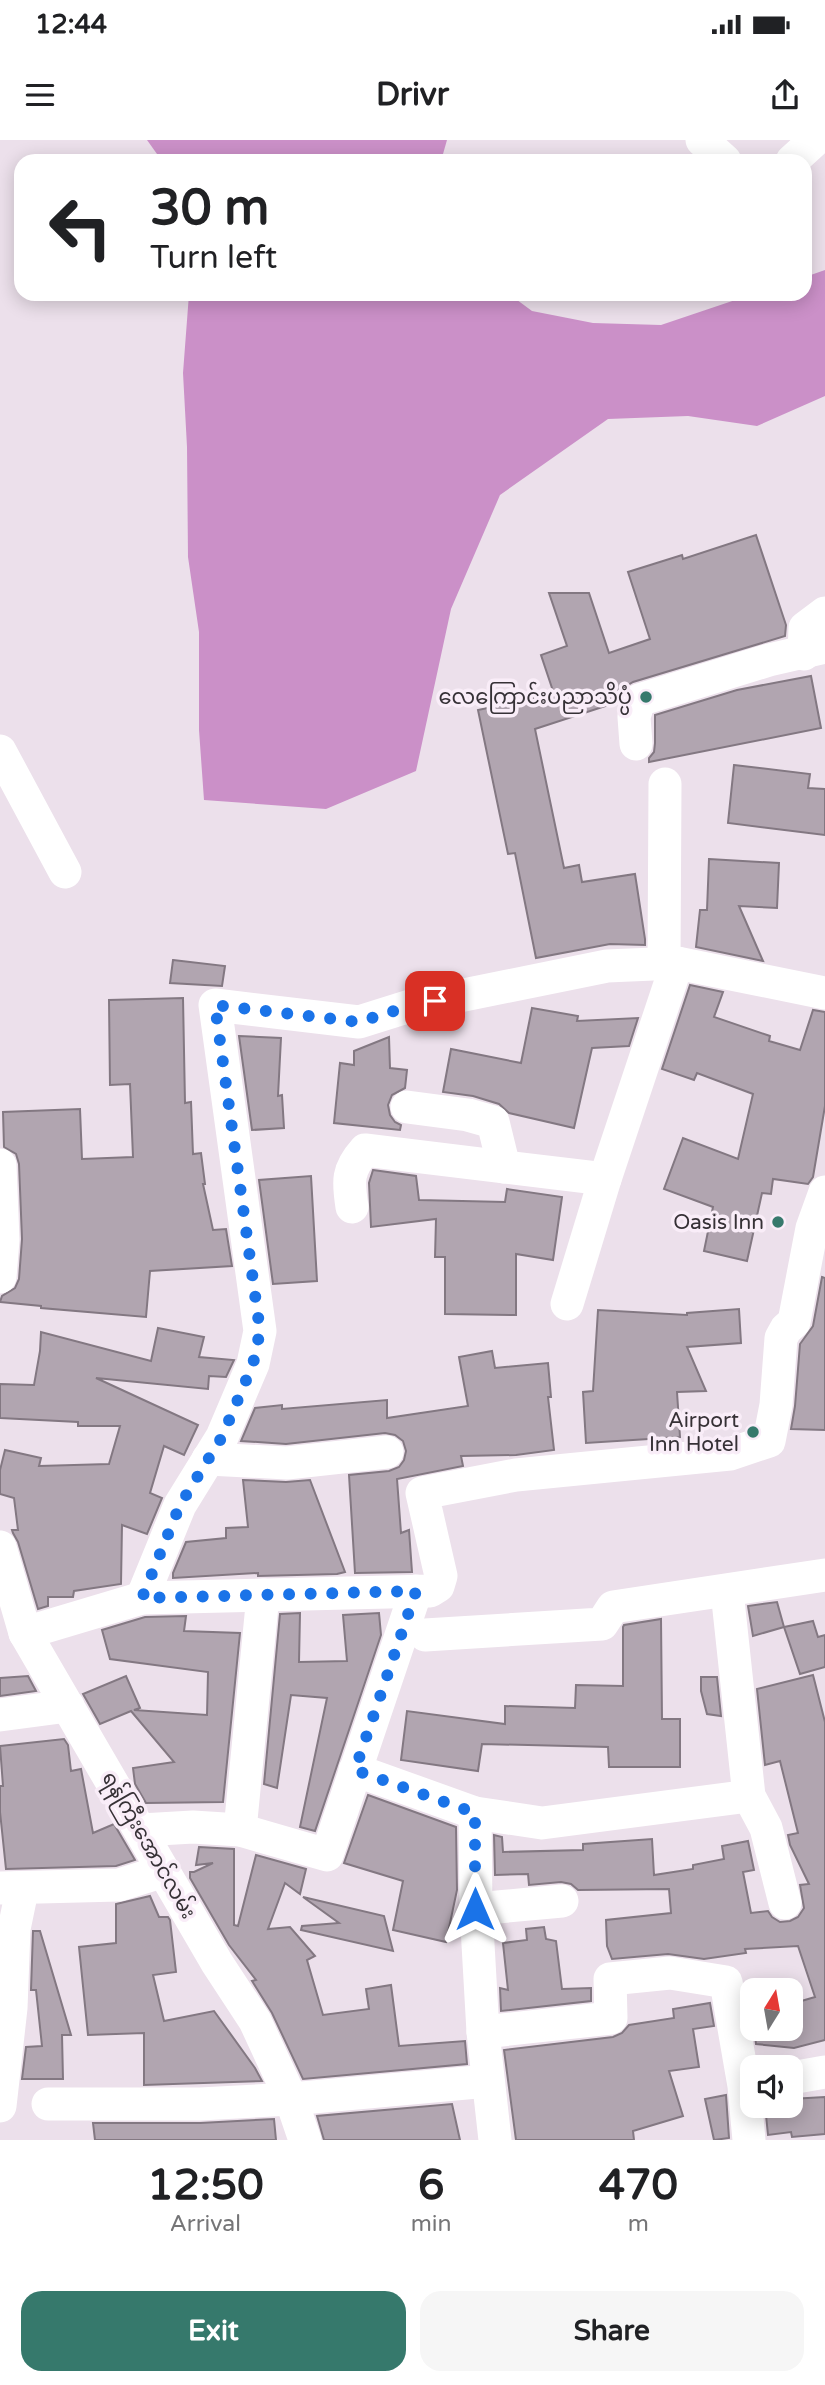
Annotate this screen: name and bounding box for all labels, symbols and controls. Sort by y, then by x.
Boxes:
text: 12:44 [35,9,107,40]
icon: menu [21,76,59,114]
text: Drivr [376,76,449,114]
icon: share [766,76,804,114]
text: 30 m [150,179,269,238]
icon: left [35,182,126,273]
text: Turn left [150,239,277,277]
place label: လေကြောင်းပညာသိပ္ပံ [439,681,632,715]
marker: လေကြောင်းပညာသိပ္ပံ [638,689,654,705]
pin [405,971,465,1031]
icon: arrive [416,982,454,1020]
place label: Oasis Inn [673,1210,764,1235]
marker: Oasis Inn [770,1214,786,1230]
place label: Airport Inn Hotel [649,1408,739,1457]
marker: Airport Inn Hotel [745,1424,761,1440]
street label: ရန်ကြီးအောင်လမ်း [93,1765,204,1925]
position arrow [438,1872,512,1946]
north arrow [740,1978,803,2040]
map controls [740,1978,803,2118]
button: sound [740,2055,803,2118]
text: 12:50 [147,2160,264,2211]
text: 6 [418,2160,444,2211]
text: 470 [599,2160,678,2211]
text: Arrival [170,2210,241,2238]
text: min [411,2210,452,2238]
text: m [628,2210,649,2238]
button: Exit [21,2291,406,2371]
button: Share [420,2291,804,2371]

